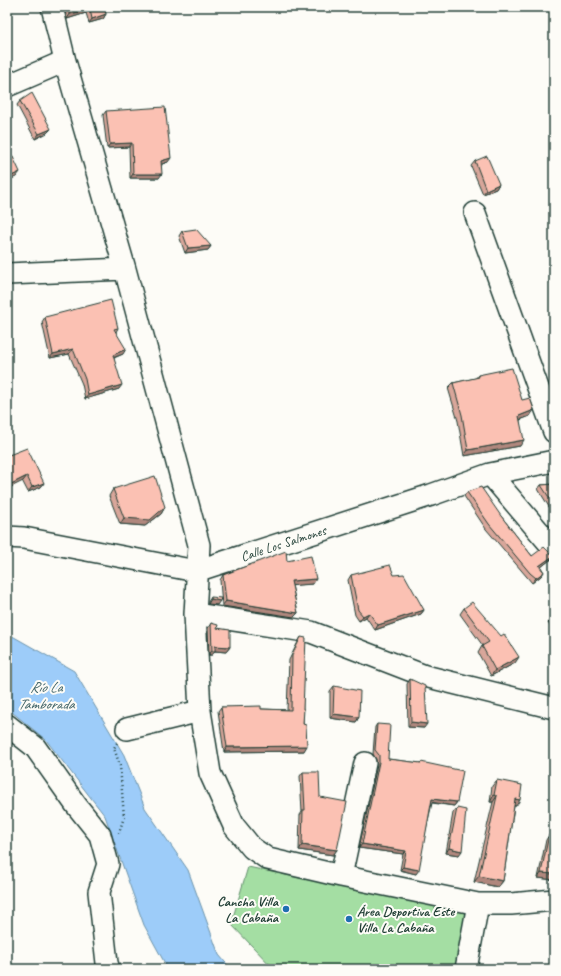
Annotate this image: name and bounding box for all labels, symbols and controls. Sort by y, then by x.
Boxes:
street label: Calle Los Salmones [238,521,329,565]
water label: Río La Tamborada [18,678,76,714]
place label: Cancha Villa La Cabaña [217,893,280,926]
place label: Área Deportiva Este Villa La Cabaña [357,903,455,936]
marker: Cancha Villa La Cabaña [281,904,291,914]
marker: Área Deportiva Este Villa La Cabaña [344,914,354,924]

